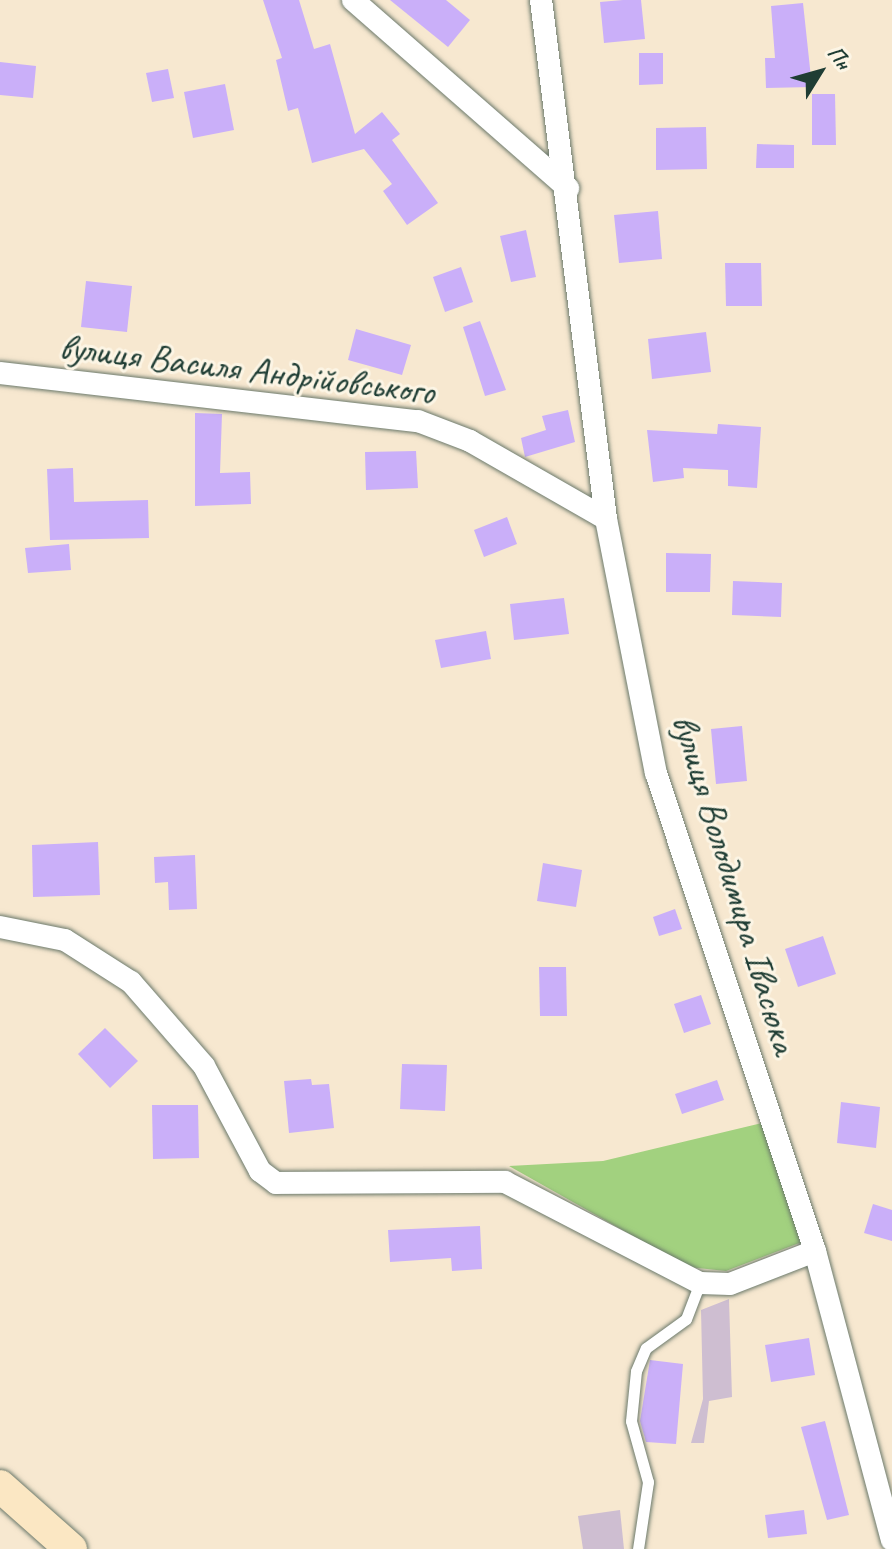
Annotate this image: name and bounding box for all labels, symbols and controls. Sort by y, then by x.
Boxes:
north arrow [780,32,860,112]
text: Пн [821,40,857,75]
street label: вулиця Василя Андрійовського [58,323,436,415]
street label: вулиця Володимира Івасюка [662,709,808,1059]

